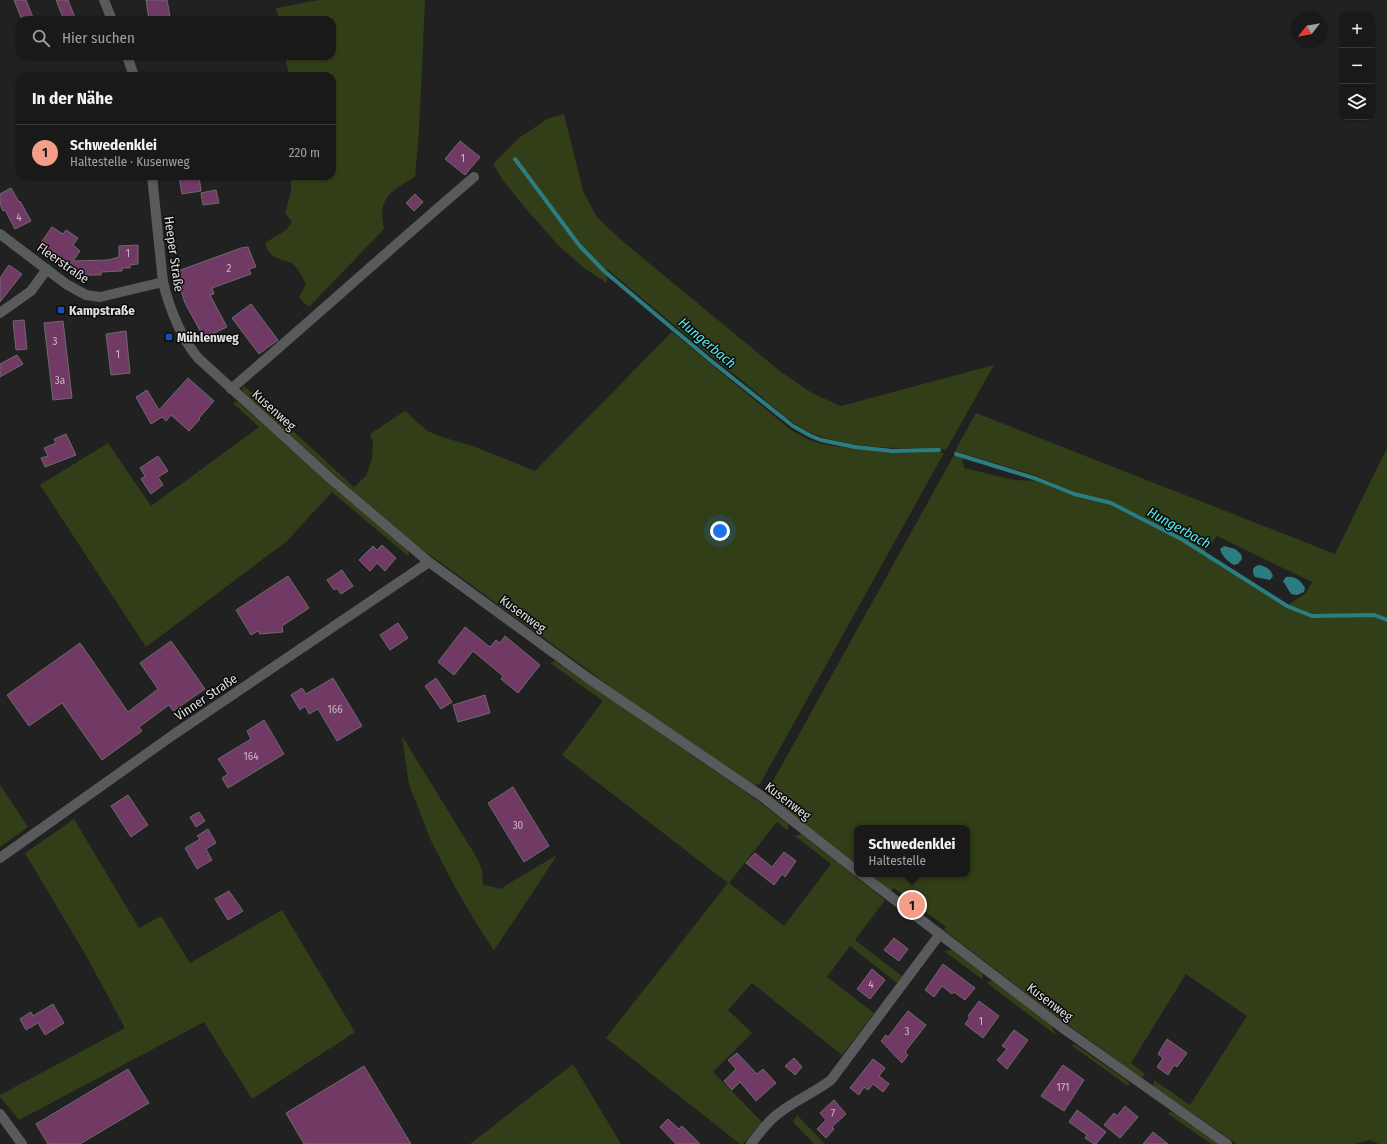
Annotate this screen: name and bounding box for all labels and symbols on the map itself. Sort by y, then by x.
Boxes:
north arrow [1291,12,1327,48]
house number: 1 [461,152,465,165]
house number: 4 [16,211,22,224]
street label: Heeper Straße [161,215,187,293]
street label: Fleerstraße [34,240,92,286]
house number: 1 [126,247,130,260]
house number: 2 [227,262,232,275]
place label: Kampstraße [69,303,135,318]
marker: Kampstraße [56,305,66,315]
water label: Hungerbach [675,314,739,372]
place label: Mühlenweg [177,330,239,345]
marker: Mühlenweg [164,332,174,342]
house number: 3 [53,335,58,348]
house number: 1 [116,348,120,361]
house number: 3a [55,374,65,387]
street label: Kusenweg [249,387,300,434]
water label: Hungerbach [1144,504,1214,552]
your location [710,521,730,541]
street label: Kusenweg [497,592,550,636]
street label: Vinner Straße [172,671,240,723]
house number: 166 [327,703,343,716]
house number: 164 [243,750,259,763]
street label: Kusenweg [762,779,815,824]
house number: 30 [513,819,524,832]
pin: 1 [899,890,925,920]
house number: 4 [868,978,874,991]
street label: Kusenweg [1024,980,1077,1025]
house number: 1 [979,1015,983,1028]
house number: 3 [905,1025,910,1038]
house number: 171 [1057,1081,1069,1094]
house number: 7 [831,1107,836,1120]

